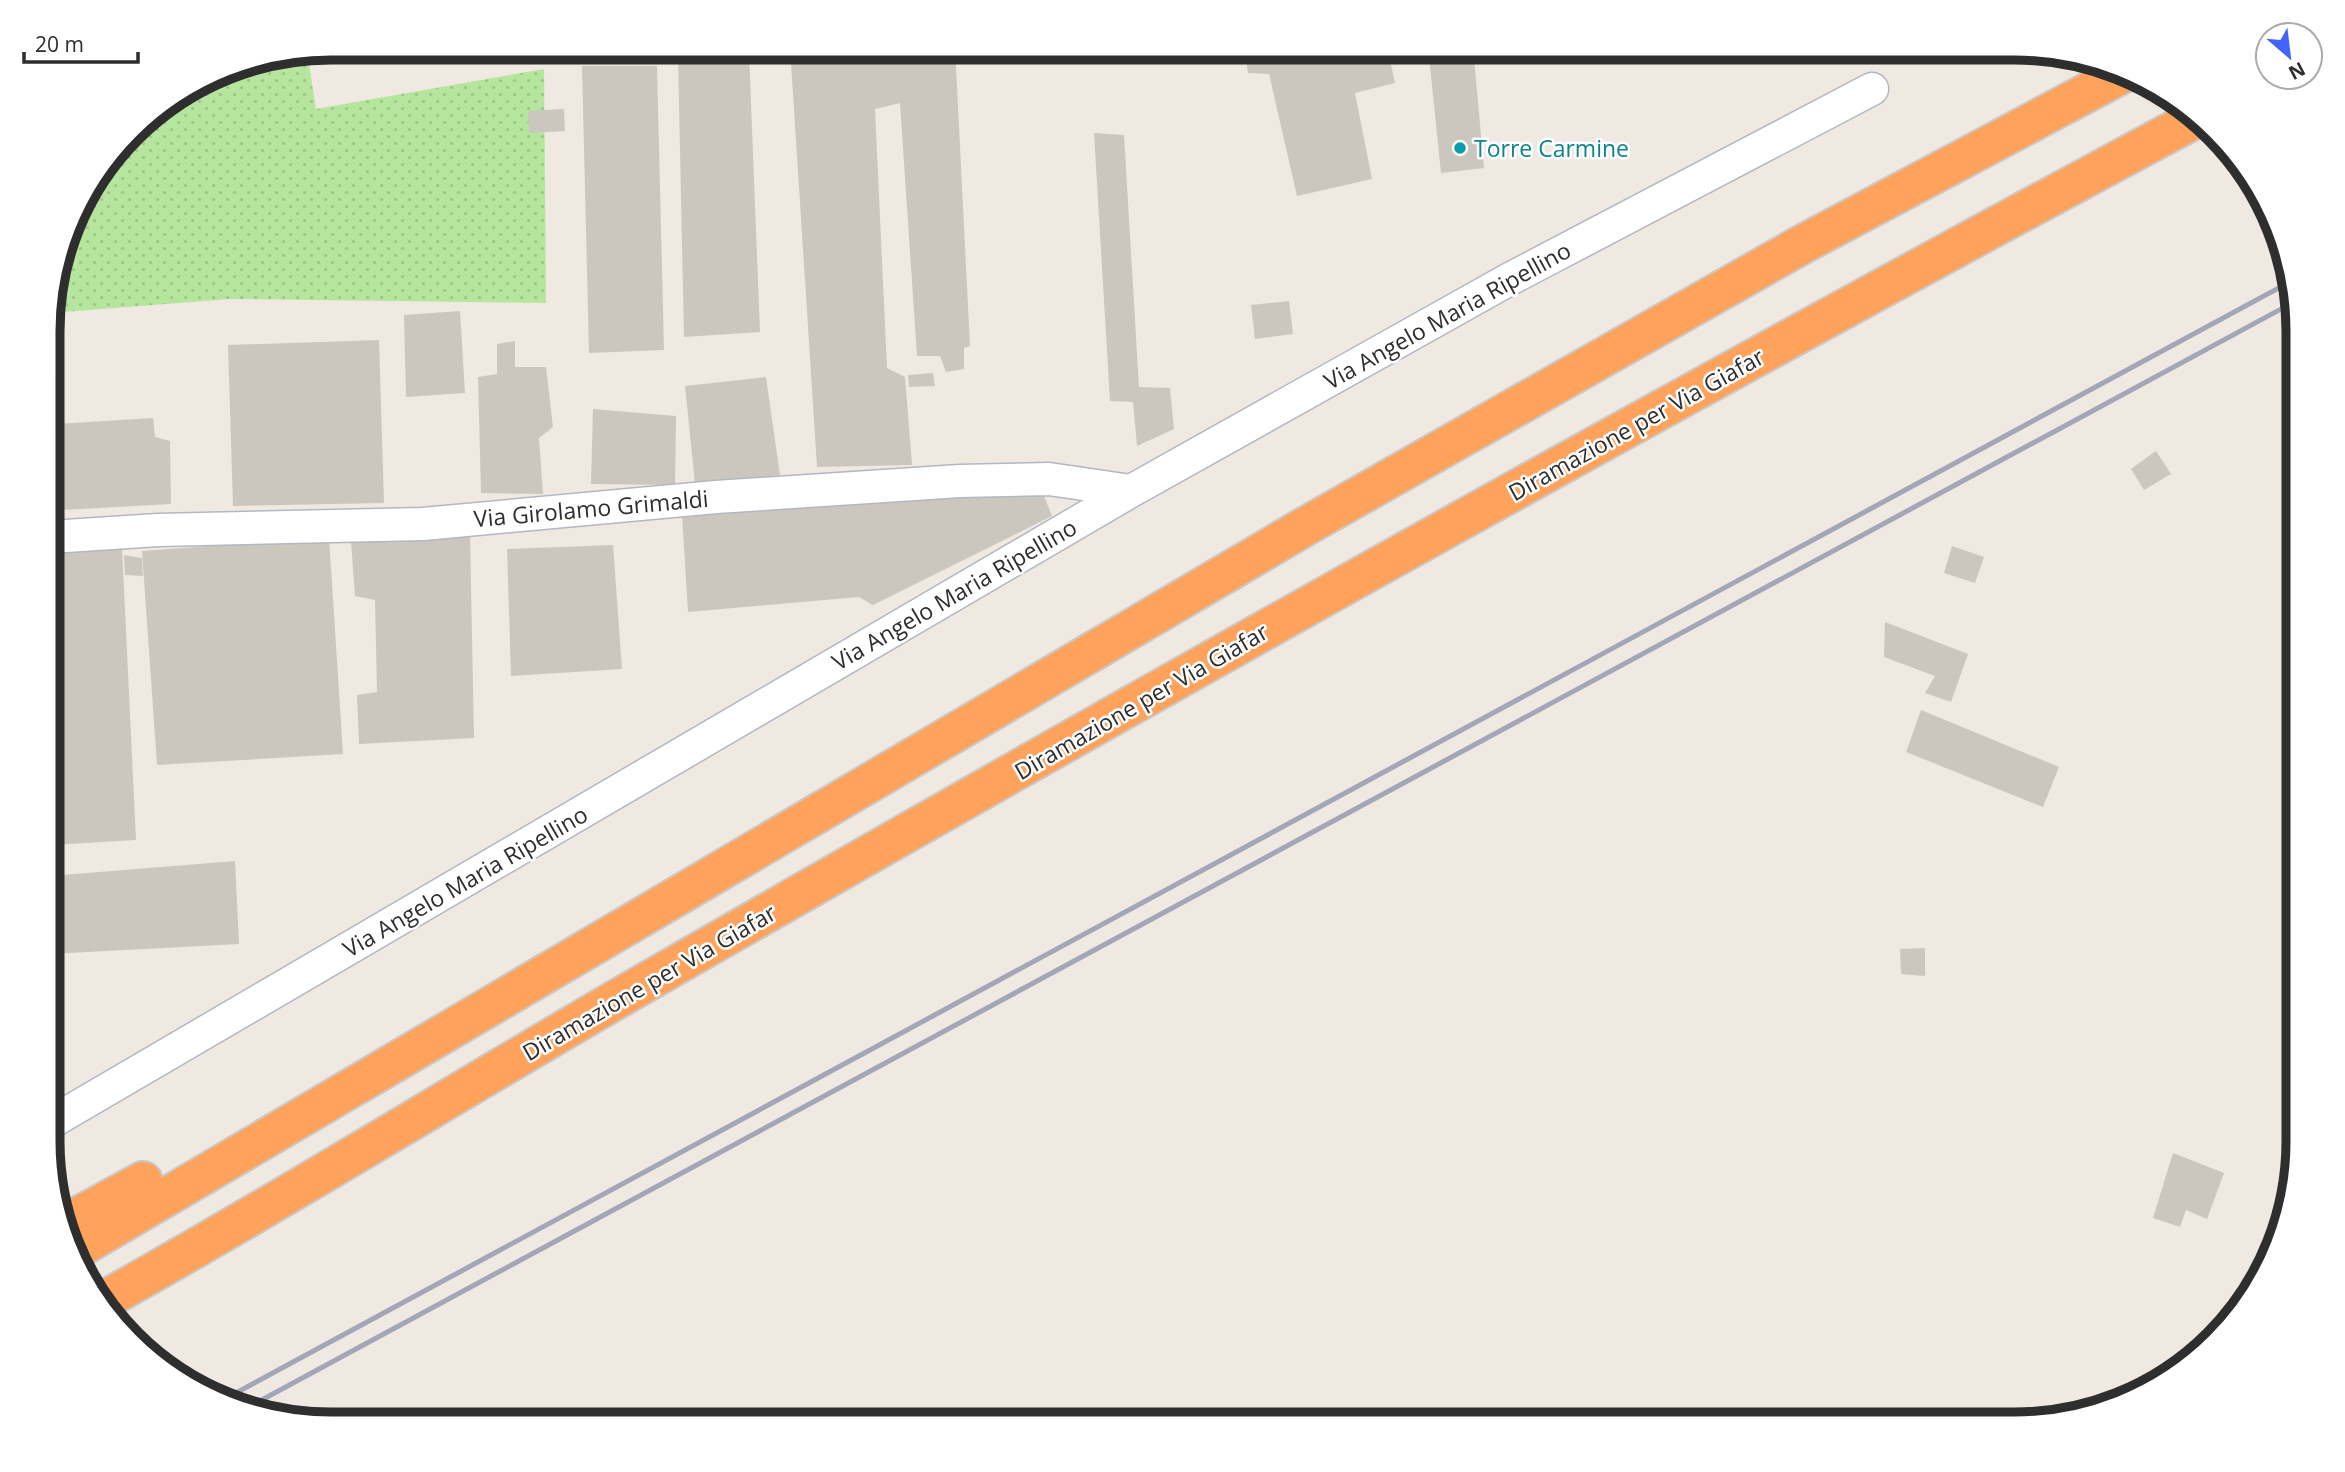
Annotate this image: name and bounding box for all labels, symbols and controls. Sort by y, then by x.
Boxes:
scale bar [24,21,138,65]
north arrow [2254,21,2324,91]
text: 20 m [35,30,84,58]
text: N [2284,56,2310,86]
place label: Torre Carmine [1474,132,1629,164]
marker: Torre Carmine [1452,140,1468,156]
street label: Via Angelo Maria Ripellino [1318,234,1576,396]
street label: Diramazione per Via Giafar [1502,340,1770,508]
street label: Via Girolamo Grimaldi [472,482,710,534]
street label: Via Angelo Maria Ripellino [826,511,1082,677]
street label: Diramazione per Via Giafar [1008,615,1274,787]
street label: Via Angelo Maria Ripellino [337,798,593,964]
street label: Diramazione per Via Giafar [516,896,782,1068]

